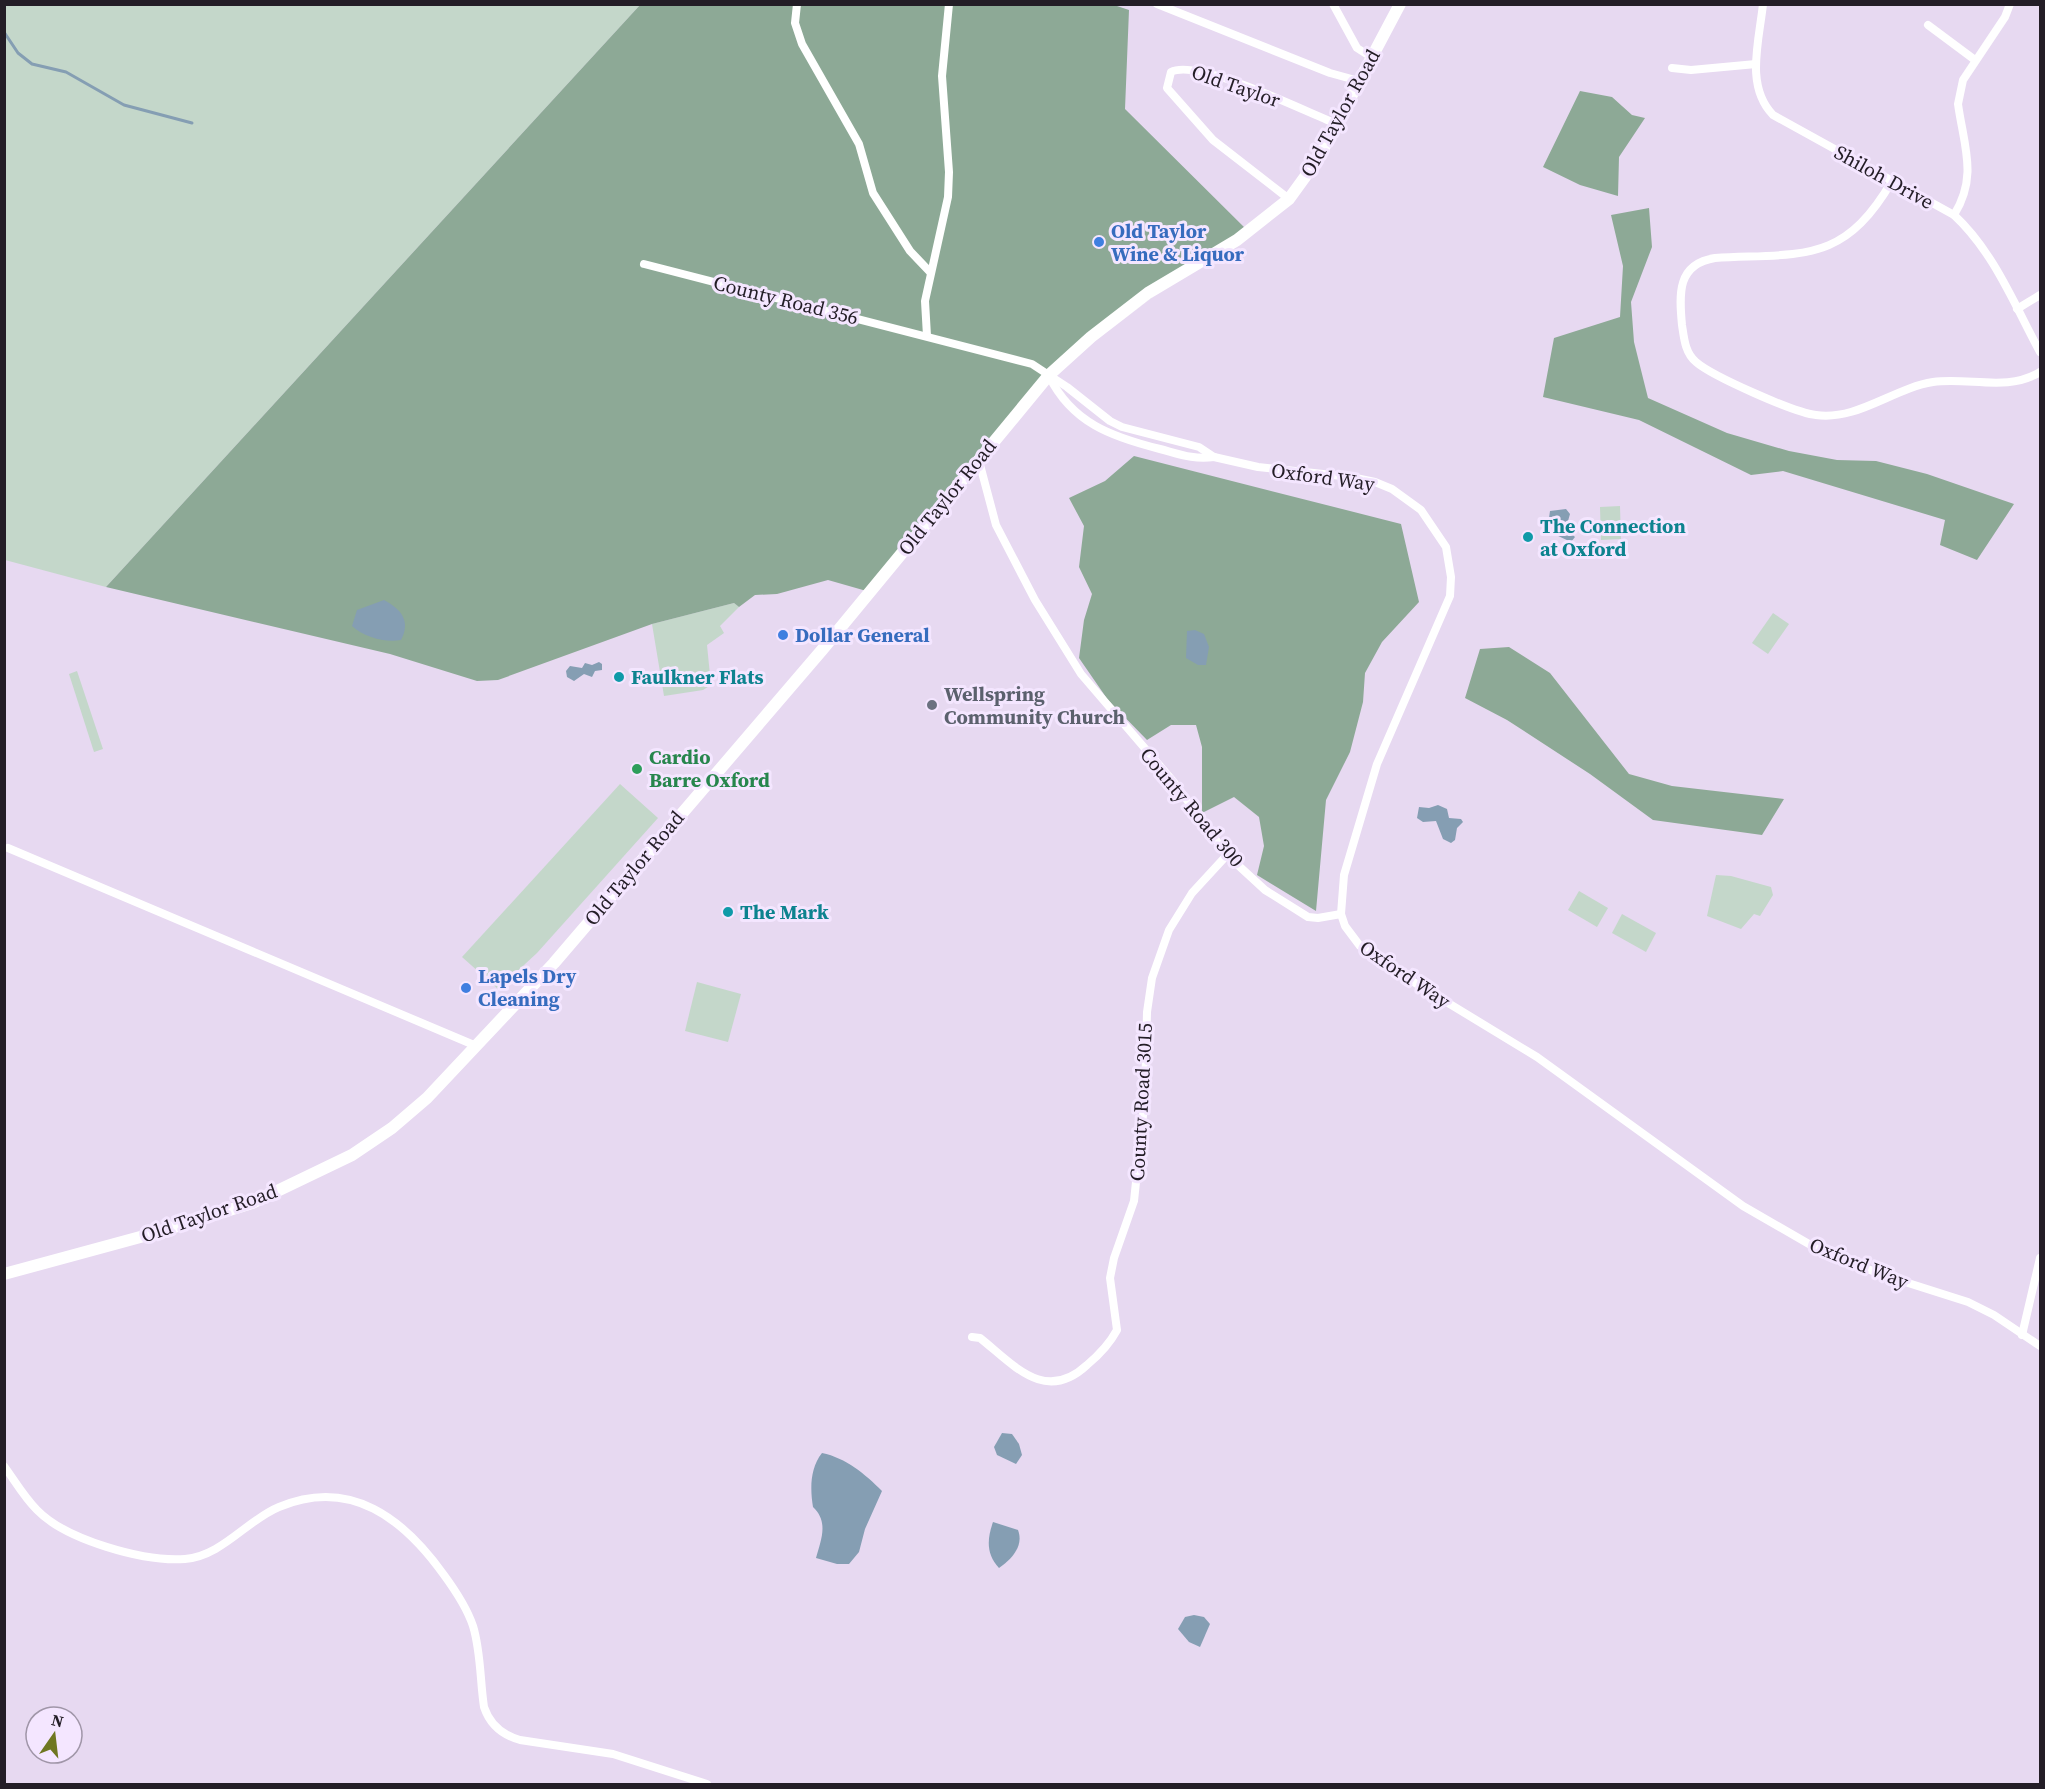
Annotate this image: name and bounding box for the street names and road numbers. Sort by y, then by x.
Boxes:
street label: Old Taylor Road [1293,43,1387,182]
street label: Old Taylor [1188,58,1285,114]
street label: Shiloh Drive [1829,138,1939,216]
street label: County Road 356 [711,268,861,332]
street label: Old Taylor Road [891,432,1003,561]
street label: Oxford Way [1269,456,1377,498]
street label: County Road 300 [1134,741,1250,873]
street label: Old Taylor Road [578,804,691,931]
street label: Oxford Way [1354,933,1457,1015]
street label: County Road 3015 [1123,1022,1159,1182]
street label: Old Taylor Road [137,1176,281,1249]
street label: Oxford Way [1805,1231,1913,1296]

